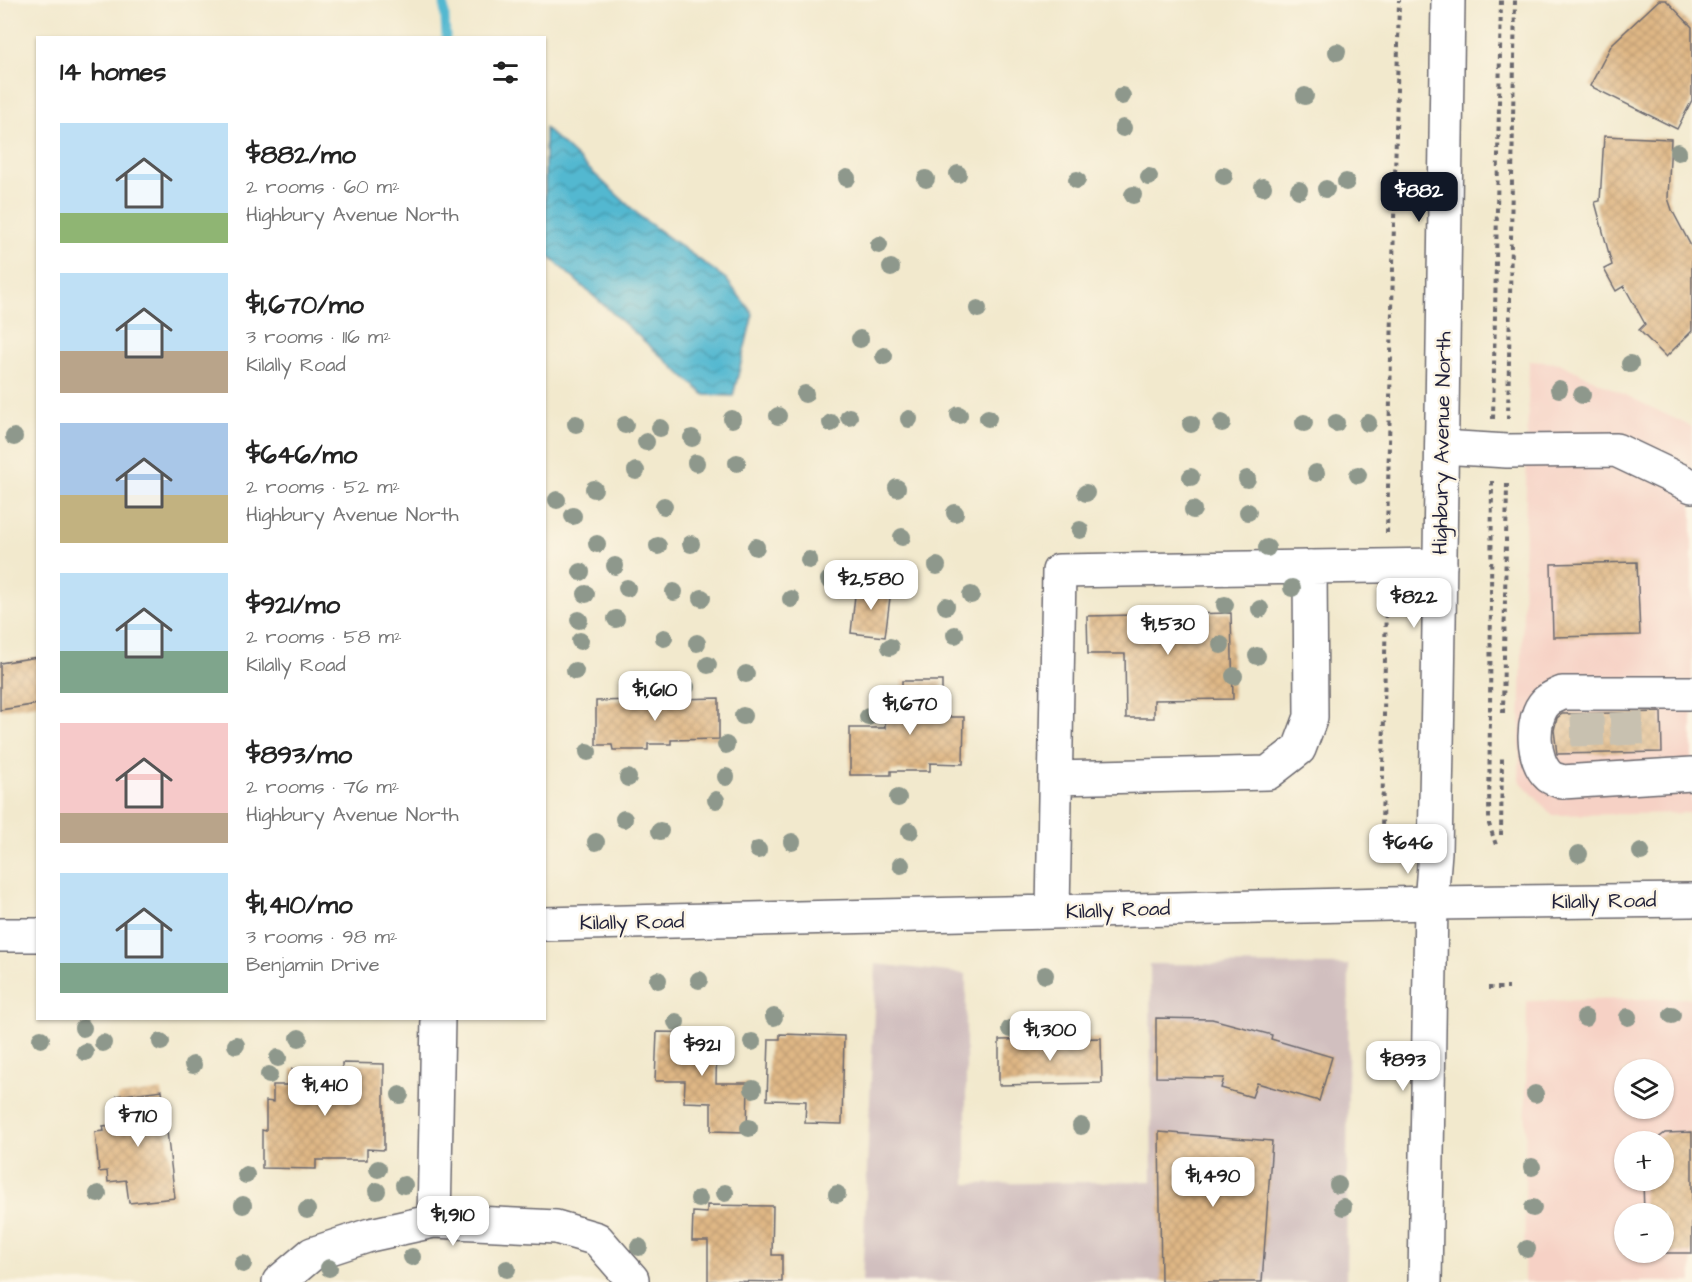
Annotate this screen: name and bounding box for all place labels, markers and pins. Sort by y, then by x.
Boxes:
pin: $882 [1383,172,1455,223]
pin: $2,580 [822,560,920,611]
pin: $822 [1378,578,1450,629]
pin: $1,530 [1119,605,1217,656]
pin: $1,610 [606,671,704,722]
pin: $1,670 [861,685,959,736]
pin: $646 [1372,824,1444,875]
pin: $1,300 [1001,1011,1099,1062]
pin: $921 [666,1026,738,1077]
pin: $893 [1367,1041,1439,1092]
pin: $1,410 [276,1066,374,1117]
pin: $710 [102,1097,174,1148]
pin: $1,490 [1164,1157,1262,1208]
pin: $1,910 [404,1196,502,1247]

